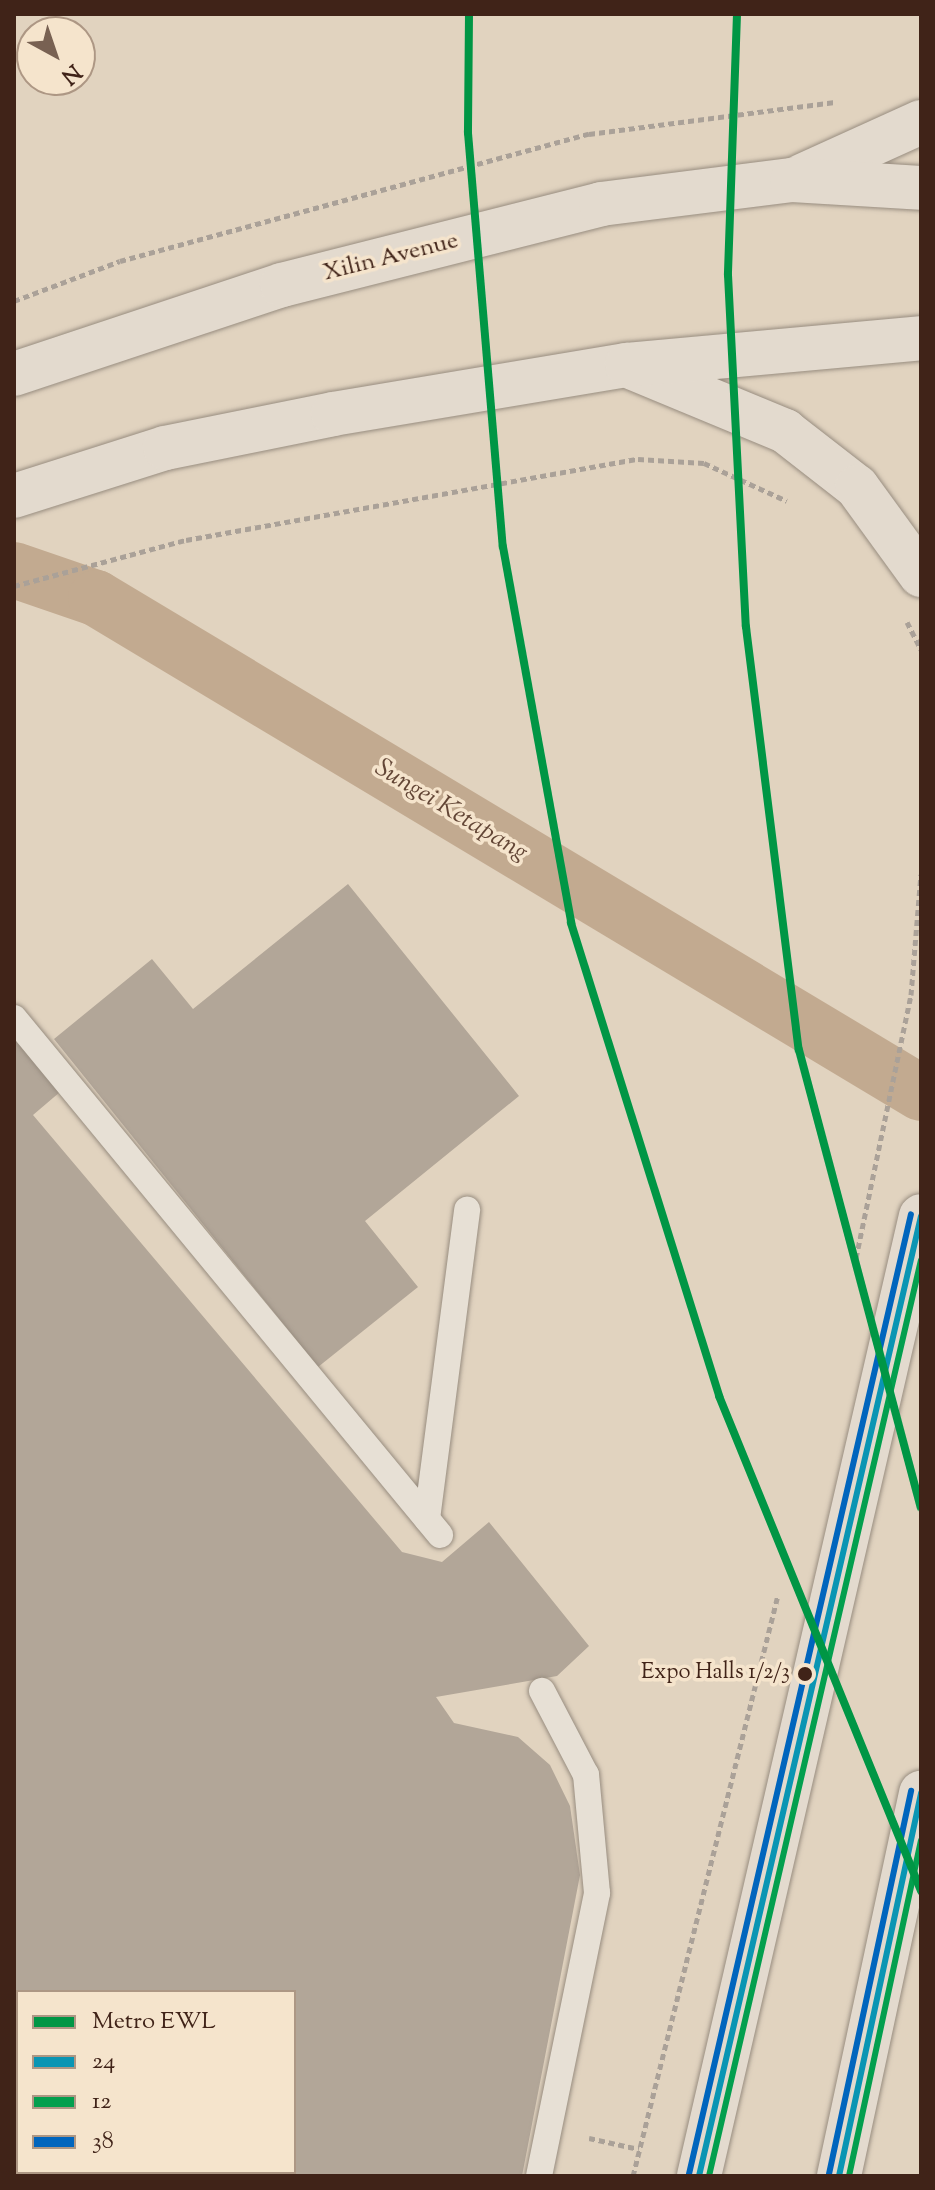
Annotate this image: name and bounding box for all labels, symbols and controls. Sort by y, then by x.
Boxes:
north arrow [16,16,96,96]
text: N [53,55,87,91]
street label: Xilin Avenue [321,227,461,289]
water label: Sungei Ketapang [369,753,533,869]
place label: Expo Halls 1/2/3 [641,1661,790,1687]
marker: Expo Halls 1/2/3 [797,1666,813,1682]
legend [16,1990,296,2174]
text: Metro EWL [92,2005,216,2039]
text: 24 [92,2045,115,2079]
text: 12 [92,2085,111,2119]
text: 38 [92,2125,114,2159]

